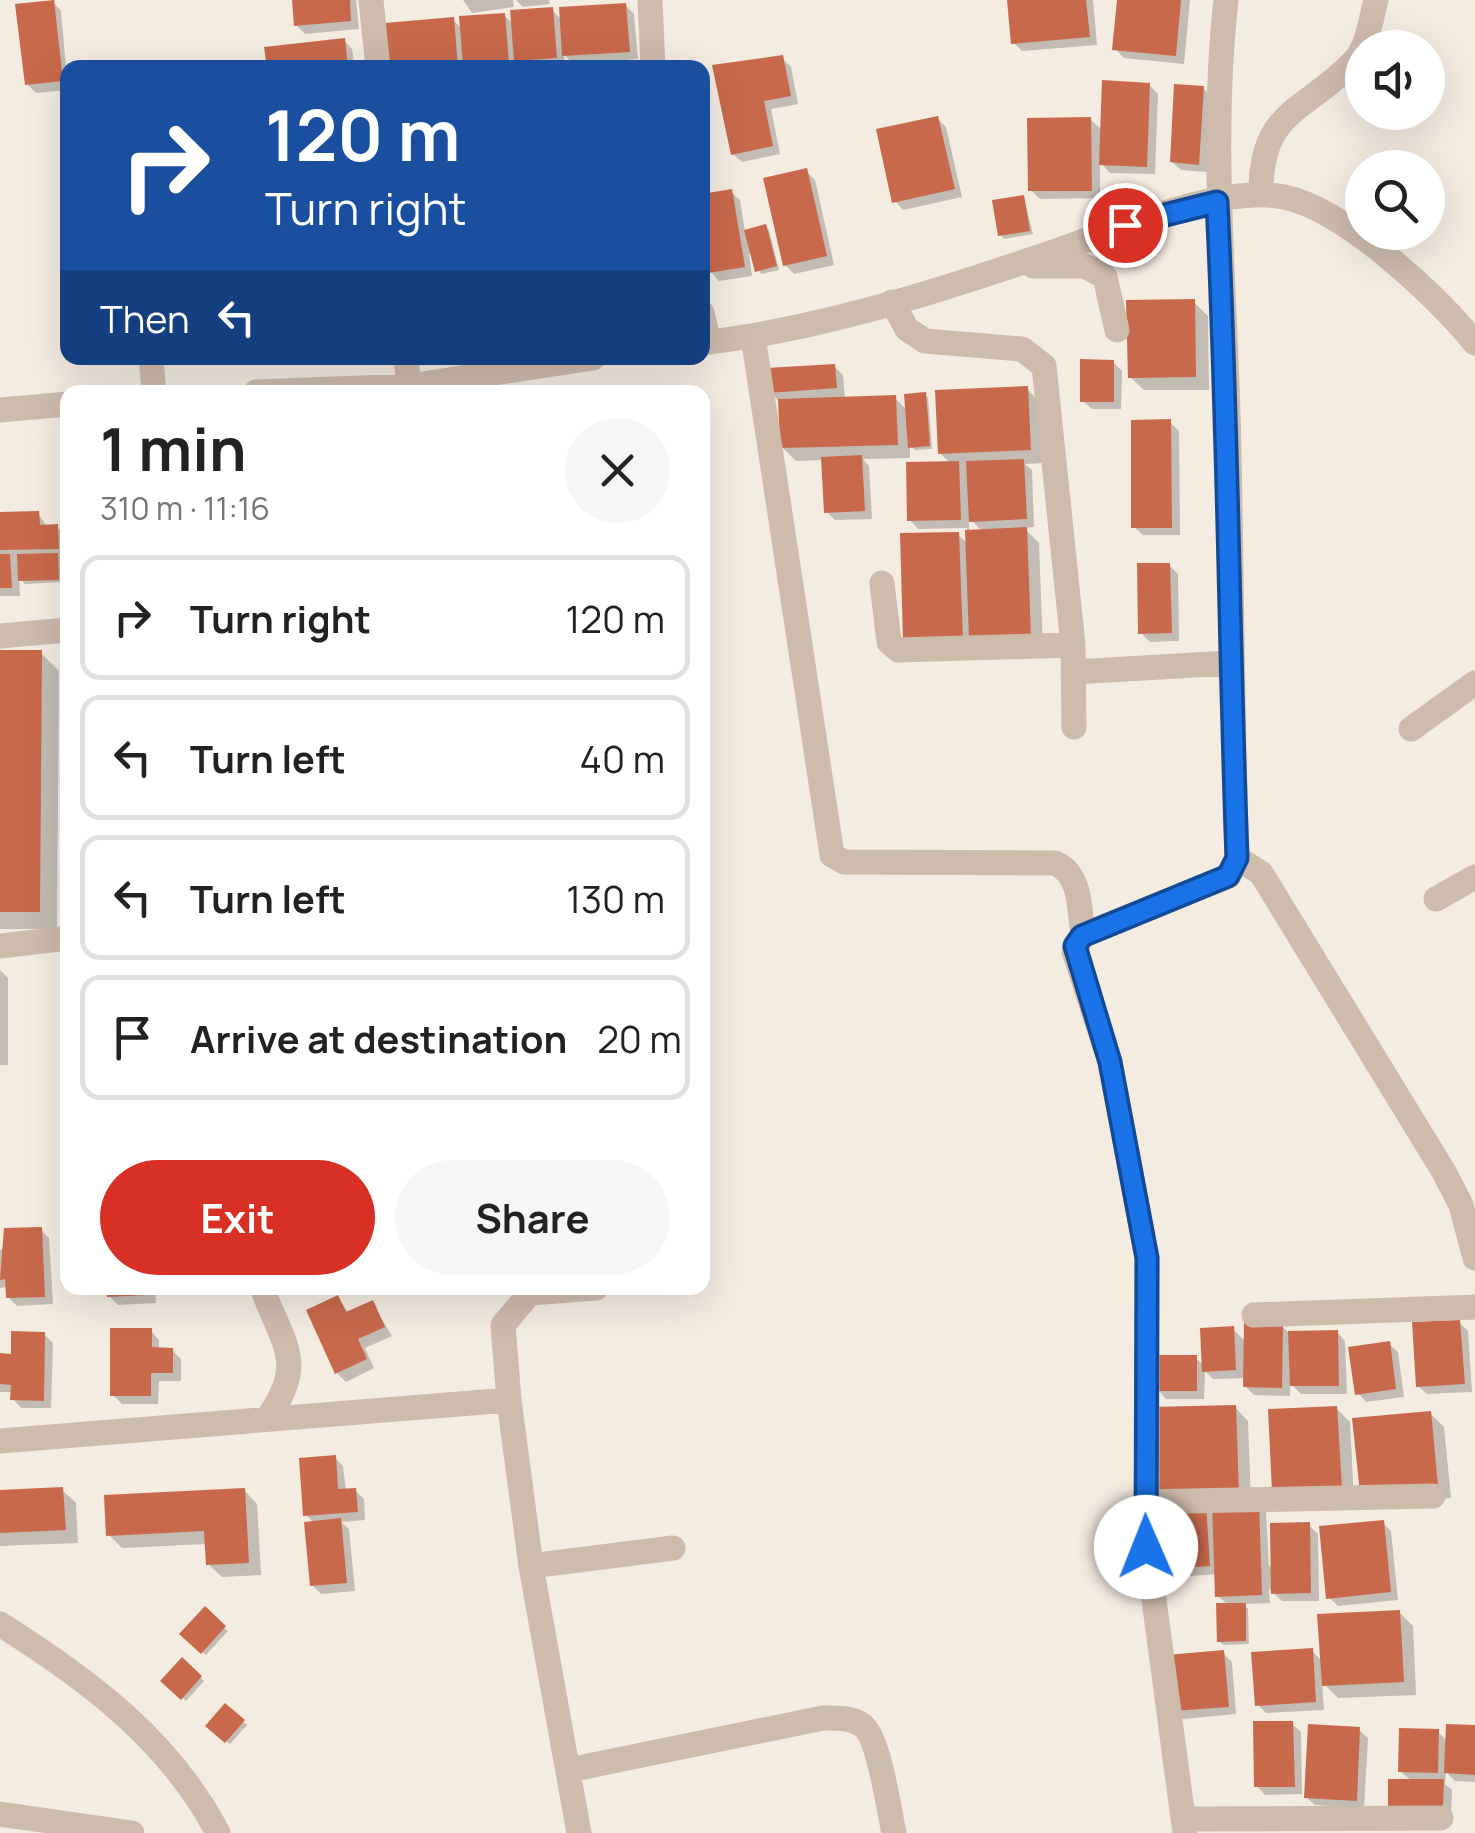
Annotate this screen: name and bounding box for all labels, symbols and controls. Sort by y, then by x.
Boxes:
map controls [1345,30,1445,250]
button: sound [1345,30,1445,130]
text: 120 m [265,86,460,182]
icon: right [100,100,230,230]
button: search [1345,150,1445,250]
text: Turn right [265,177,466,239]
pin [1083,183,1168,268]
icon: arrive [1098,198,1153,253]
icon: left [209,290,264,345]
text: Then [100,292,189,344]
text: 1 min [100,407,247,489]
button: close [565,418,670,523]
text: 310 m · 11:16 [100,486,270,530]
icon: right [105,590,160,645]
text: Turn right [190,592,371,644]
text: 120 m [566,592,665,644]
icon: left [105,730,160,785]
text: Turn left [190,732,346,784]
text: 40 m [580,732,665,784]
icon: left [105,870,160,925]
text: Turn left [190,872,346,924]
text: 130 m [566,872,665,924]
icon: arrive [105,1010,160,1065]
text: Arrive at destination [190,1012,567,1064]
text: 20 m [597,1012,682,1064]
button: Exit [100,1160,375,1275]
button: Share [395,1160,670,1275]
position arrow [1094,1495,1198,1599]

